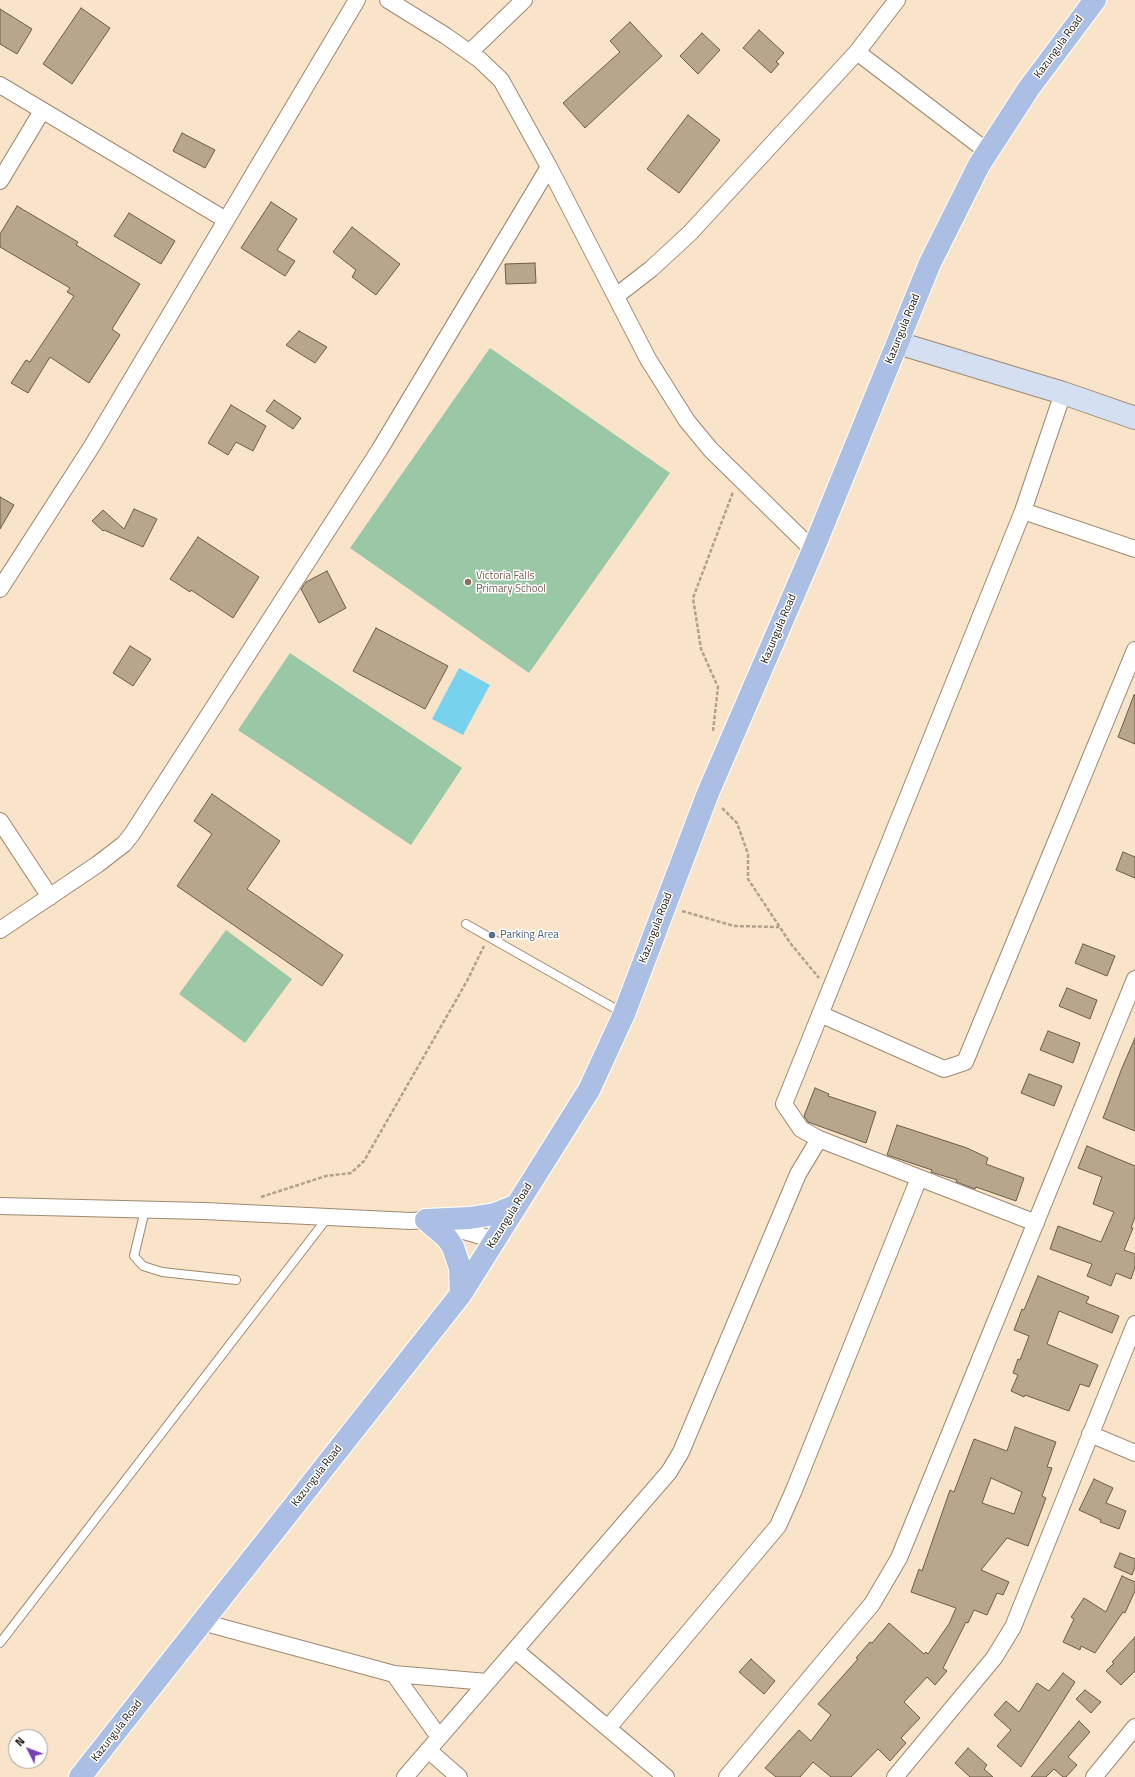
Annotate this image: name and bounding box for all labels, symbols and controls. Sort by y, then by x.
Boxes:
street label: Kazungula Road [1032,13,1086,81]
street label: Kazungula Road [883,292,923,366]
place label: Victoria Falls Primary School [476,569,546,595]
marker: Victoria Falls Primary School [463,577,473,587]
street label: Kazungula Road [758,592,800,666]
street label: Kazungula Road [637,891,675,965]
place label: Parking Area [500,928,559,942]
marker: Parking Area [487,930,497,940]
street label: Kazungula Road [485,1181,535,1251]
street label: Kazungula Road [289,1443,345,1509]
street label: Kazungula Road [89,1698,145,1764]
north arrow [8,1729,48,1769]
text: N [11,1733,28,1750]

